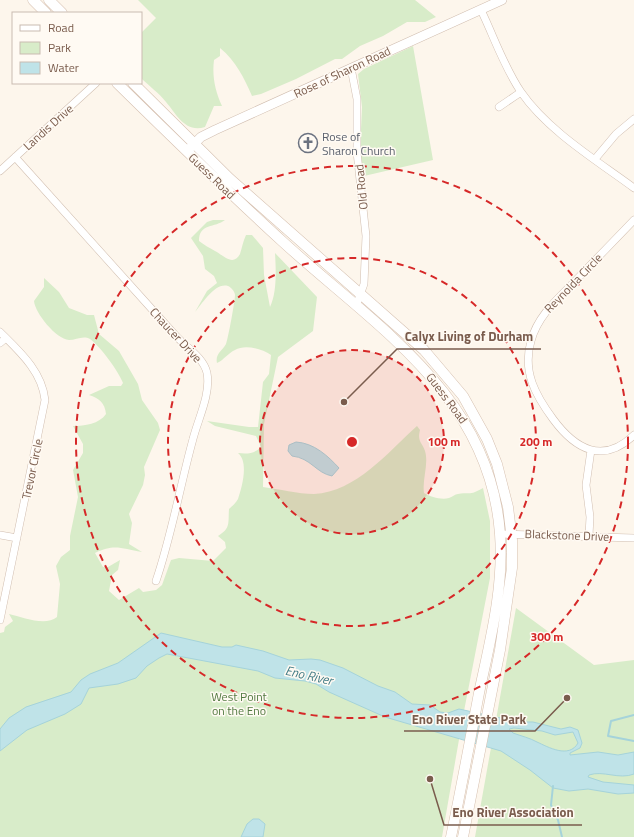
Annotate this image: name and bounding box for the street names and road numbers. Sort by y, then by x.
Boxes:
street label: Rose of Sharon Road [290,41,394,103]
street label: Landis Drive [19,99,77,155]
street label: Guess Road [184,148,240,204]
street label: Old Road [349,163,373,211]
street label: Reynolda Circle [539,249,607,317]
street label: Chaucer Drive [145,303,207,367]
street label: Guess Road [421,368,473,428]
street label: Trevor Circle [16,437,48,501]
street label: Blackstone Drive [524,524,610,546]

